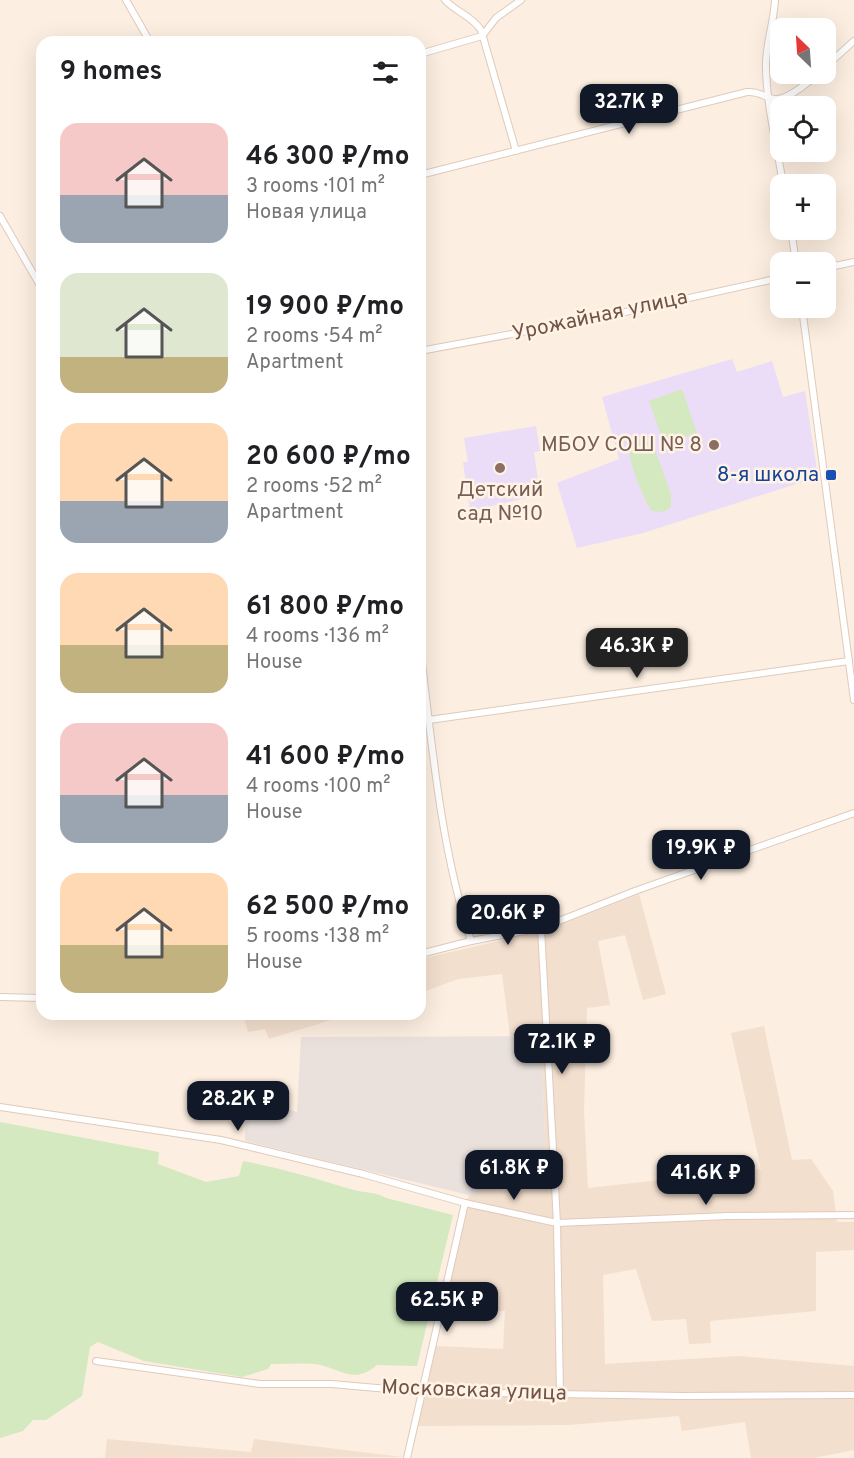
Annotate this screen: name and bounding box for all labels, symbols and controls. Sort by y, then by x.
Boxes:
north arrow [770,18,836,84]
map controls [770,18,836,318]
text: 9 homes [60,56,162,89]
icon: filters [369,56,402,89]
pin: 32.7K ₽ [574,84,684,135]
text: 32.7K ₽ [594,90,664,116]
button: locate [770,96,836,162]
text: 46 300 ₽/mo [246,141,410,174]
icon: home [108,147,180,219]
text: 3 rooms · 101 m² [246,174,385,200]
button: + [770,174,836,240]
text: Новая улица [246,200,367,226]
button: − [770,252,836,318]
street label: Урожайная улица [510,284,690,348]
text: 19 900 ₽/mo [246,291,404,324]
icon: home [108,297,180,369]
text: 2 rooms · 54 m² [246,324,383,350]
text: Apartment [246,350,344,376]
place label: МБОУ СОШ № 8 [541,432,702,459]
marker: МБОУ СОШ № 8 [707,438,721,452]
text: 20 600 ₽/mo [246,441,411,474]
icon: home [108,447,180,519]
marker: Детский сад №10 [493,461,507,475]
place label: 8-я школа [717,462,819,489]
marker: 8-я школа [824,468,838,482]
text: 2 rooms · 52 m² [246,474,382,500]
place label: Детский сад №10 [457,477,543,528]
text: Apartment [246,500,344,526]
text: 61 800 ₽/mo [246,591,404,624]
icon: home [108,597,180,669]
text: 4 rooms · 136 m² [246,624,389,650]
pin: 46.3K ₽ [582,628,692,679]
text: 46.3K ₽ [600,634,674,660]
text: House [246,650,302,676]
text: 41 600 ₽/mo [246,741,405,774]
icon: home [108,747,180,819]
text: 4 rooms · 100 m² [246,774,391,800]
text: House [246,800,302,826]
pin: 19.9K ₽ [646,830,756,881]
text: 19.9K ₽ [666,836,736,862]
text: 62 500 ₽/mo [246,891,409,924]
pin: 20.6K ₽ [453,895,563,946]
icon: home [108,897,180,969]
text: 20.6K ₽ [471,901,545,927]
text: 5 rooms · 138 m² [246,924,389,950]
text: House [246,950,302,976]
pin: 72.1K ₽ [507,1024,617,1075]
text: 72.1K ₽ [528,1030,596,1056]
pin: 28.2K ₽ [183,1081,293,1132]
text: 28.2K ₽ [201,1087,275,1113]
pin: 61.8K ₽ [459,1150,569,1201]
pin: 41.6K ₽ [651,1155,761,1206]
text: 61.8K ₽ [479,1156,549,1182]
text: 41.6K ₽ [671,1161,741,1187]
pin: 62.5K ₽ [392,1282,502,1333]
text: 62.5K ₽ [410,1288,484,1314]
street label: Московская улица [381,1374,567,1408]

